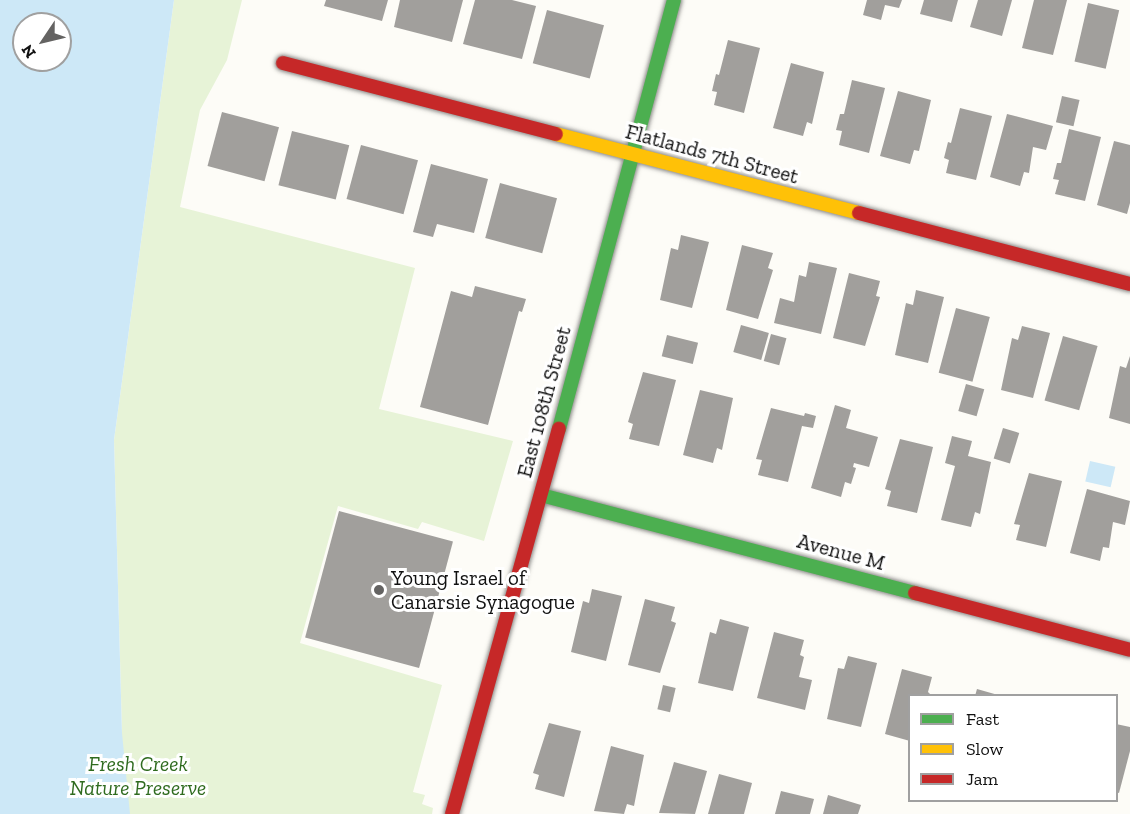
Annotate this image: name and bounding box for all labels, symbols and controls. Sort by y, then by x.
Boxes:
north arrow [12,12,72,72]
text: N [17,41,40,62]
street label: Flatlands 7th Street [623,119,801,189]
street label: East 108th Street [512,324,576,480]
street label: Avenue M [794,528,888,576]
place label: Young Israel of Canarsie Synagogue [391,565,575,615]
marker: Young Israel of Canarsie Synagogue [372,583,386,597]
legend [908,694,1118,802]
text: Fast [966,708,999,730]
text: Slow [966,738,1003,760]
park label: Fresh Creek Nature Preserve [70,751,206,801]
text: Jam [966,768,998,790]

